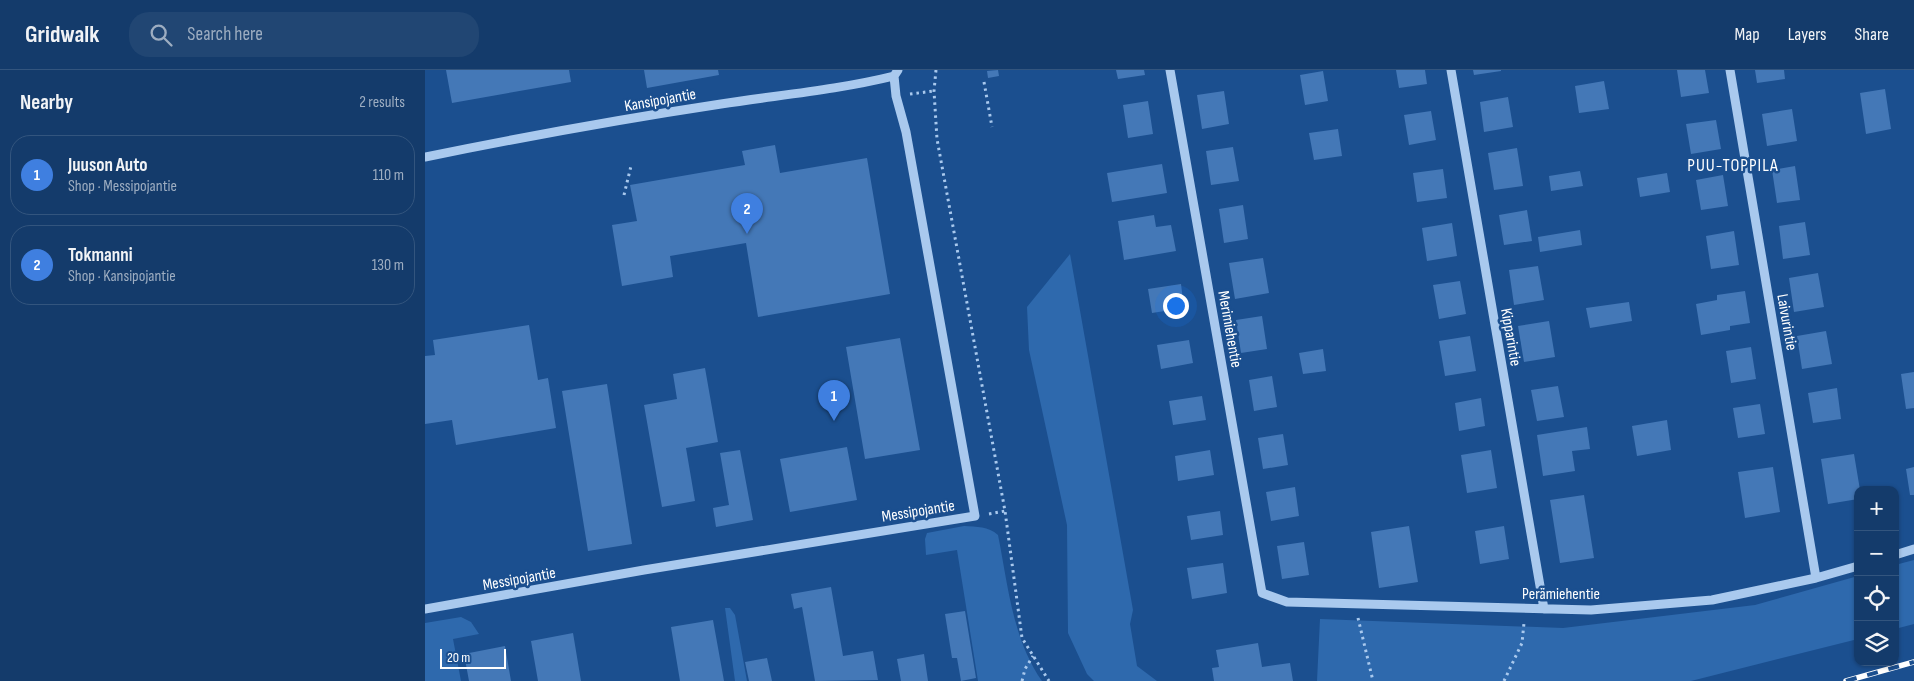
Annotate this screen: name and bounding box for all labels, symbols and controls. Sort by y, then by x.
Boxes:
search box [129,12,479,57]
text: Gridwalk [25,20,99,49]
icon: search [147,21,175,49]
text: Search here [187,23,263,46]
text: Map [1735,24,1760,45]
text: Layers [1788,24,1827,45]
text: Share [1855,24,1889,45]
street label: Kansipojantie [623,85,698,116]
text: Nearby [20,90,73,115]
text: 2 results [359,93,405,112]
text: Juuson Auto [68,154,148,177]
district label: PUU-TOPPILA [1687,155,1779,176]
text: 1 [34,166,40,185]
text: 110 m [373,166,404,185]
text: Shop · Messipojantie [68,177,177,196]
pin: 2 [731,193,763,234]
text: Tokmanni [68,244,133,267]
text: 2 [33,256,41,275]
text: 130 m [372,256,404,275]
text: Shop · Kansipojantie [68,267,176,286]
street label: Merimiehentie [1213,289,1246,369]
your location [1163,293,1189,319]
street label: Laivurintie [1772,293,1801,352]
street label: Kipparintie [1496,307,1525,368]
pin: 1 [818,380,850,421]
map controls [1854,486,1899,666]
button: + [1854,486,1899,531]
street label: Messipojantie [880,496,956,527]
button: − [1854,531,1899,576]
street label: Messipojantie [481,564,557,595]
button: locate [1854,576,1899,621]
street label: Perämiehentie [1522,585,1600,604]
button: layers [1854,621,1899,666]
scale bar [440,646,506,669]
text: 20 m [447,649,470,666]

